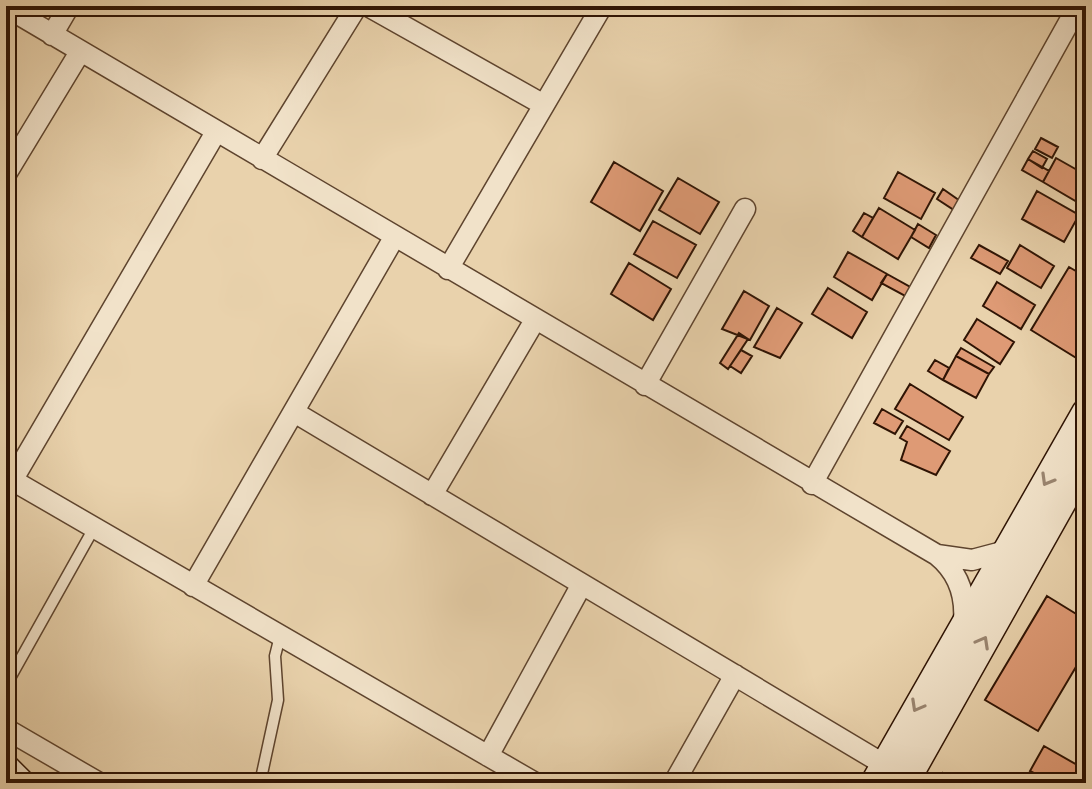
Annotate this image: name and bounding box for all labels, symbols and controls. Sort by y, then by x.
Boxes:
one-way arrow [1041,471,1057,486]
one-way arrow [974,635,989,650]
one-way arrow [911,697,927,712]

